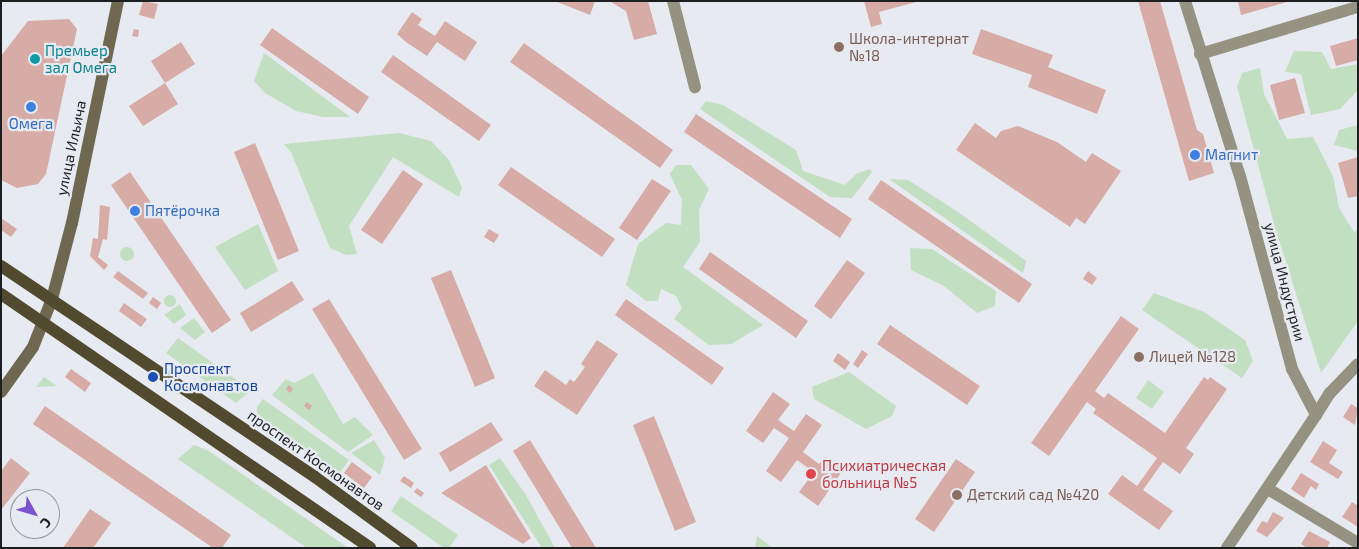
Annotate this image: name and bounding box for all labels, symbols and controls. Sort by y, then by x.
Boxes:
place label: Школа-интернат №18 [849,29,969,64]
place label: Премьер зал Омега [45,41,117,76]
marker: Школа-интернат №18 [833,41,845,53]
marker: Премьер зал Омега [29,53,41,65]
street label: улица Ильича [52,99,90,197]
marker: Омега [25,101,37,113]
place label: Омега [9,115,53,133]
place label: Магнит [1205,146,1258,164]
marker: Магнит [1189,149,1201,161]
place label: Пятёрочка [145,202,220,220]
marker: Пятёрочка [129,205,141,217]
street label: улица Индустрии [1261,221,1309,343]
place label: Лицей №128 [1149,348,1236,366]
marker: Лицей №128 [1133,351,1145,363]
place label: Проспект Космонавтов [164,359,258,394]
marker: Проспект Космонавтов [146,370,160,384]
street label: проспект Космонавтов [244,406,388,514]
place label: Психиатрическая больница №5 [822,456,946,491]
marker: Психиатрическая больница №5 [804,467,818,481]
place label: Детский сад №420 [967,486,1099,504]
north arrow [10,489,60,539]
marker: Детский сад №420 [951,489,963,501]
text: С [37,515,55,532]

